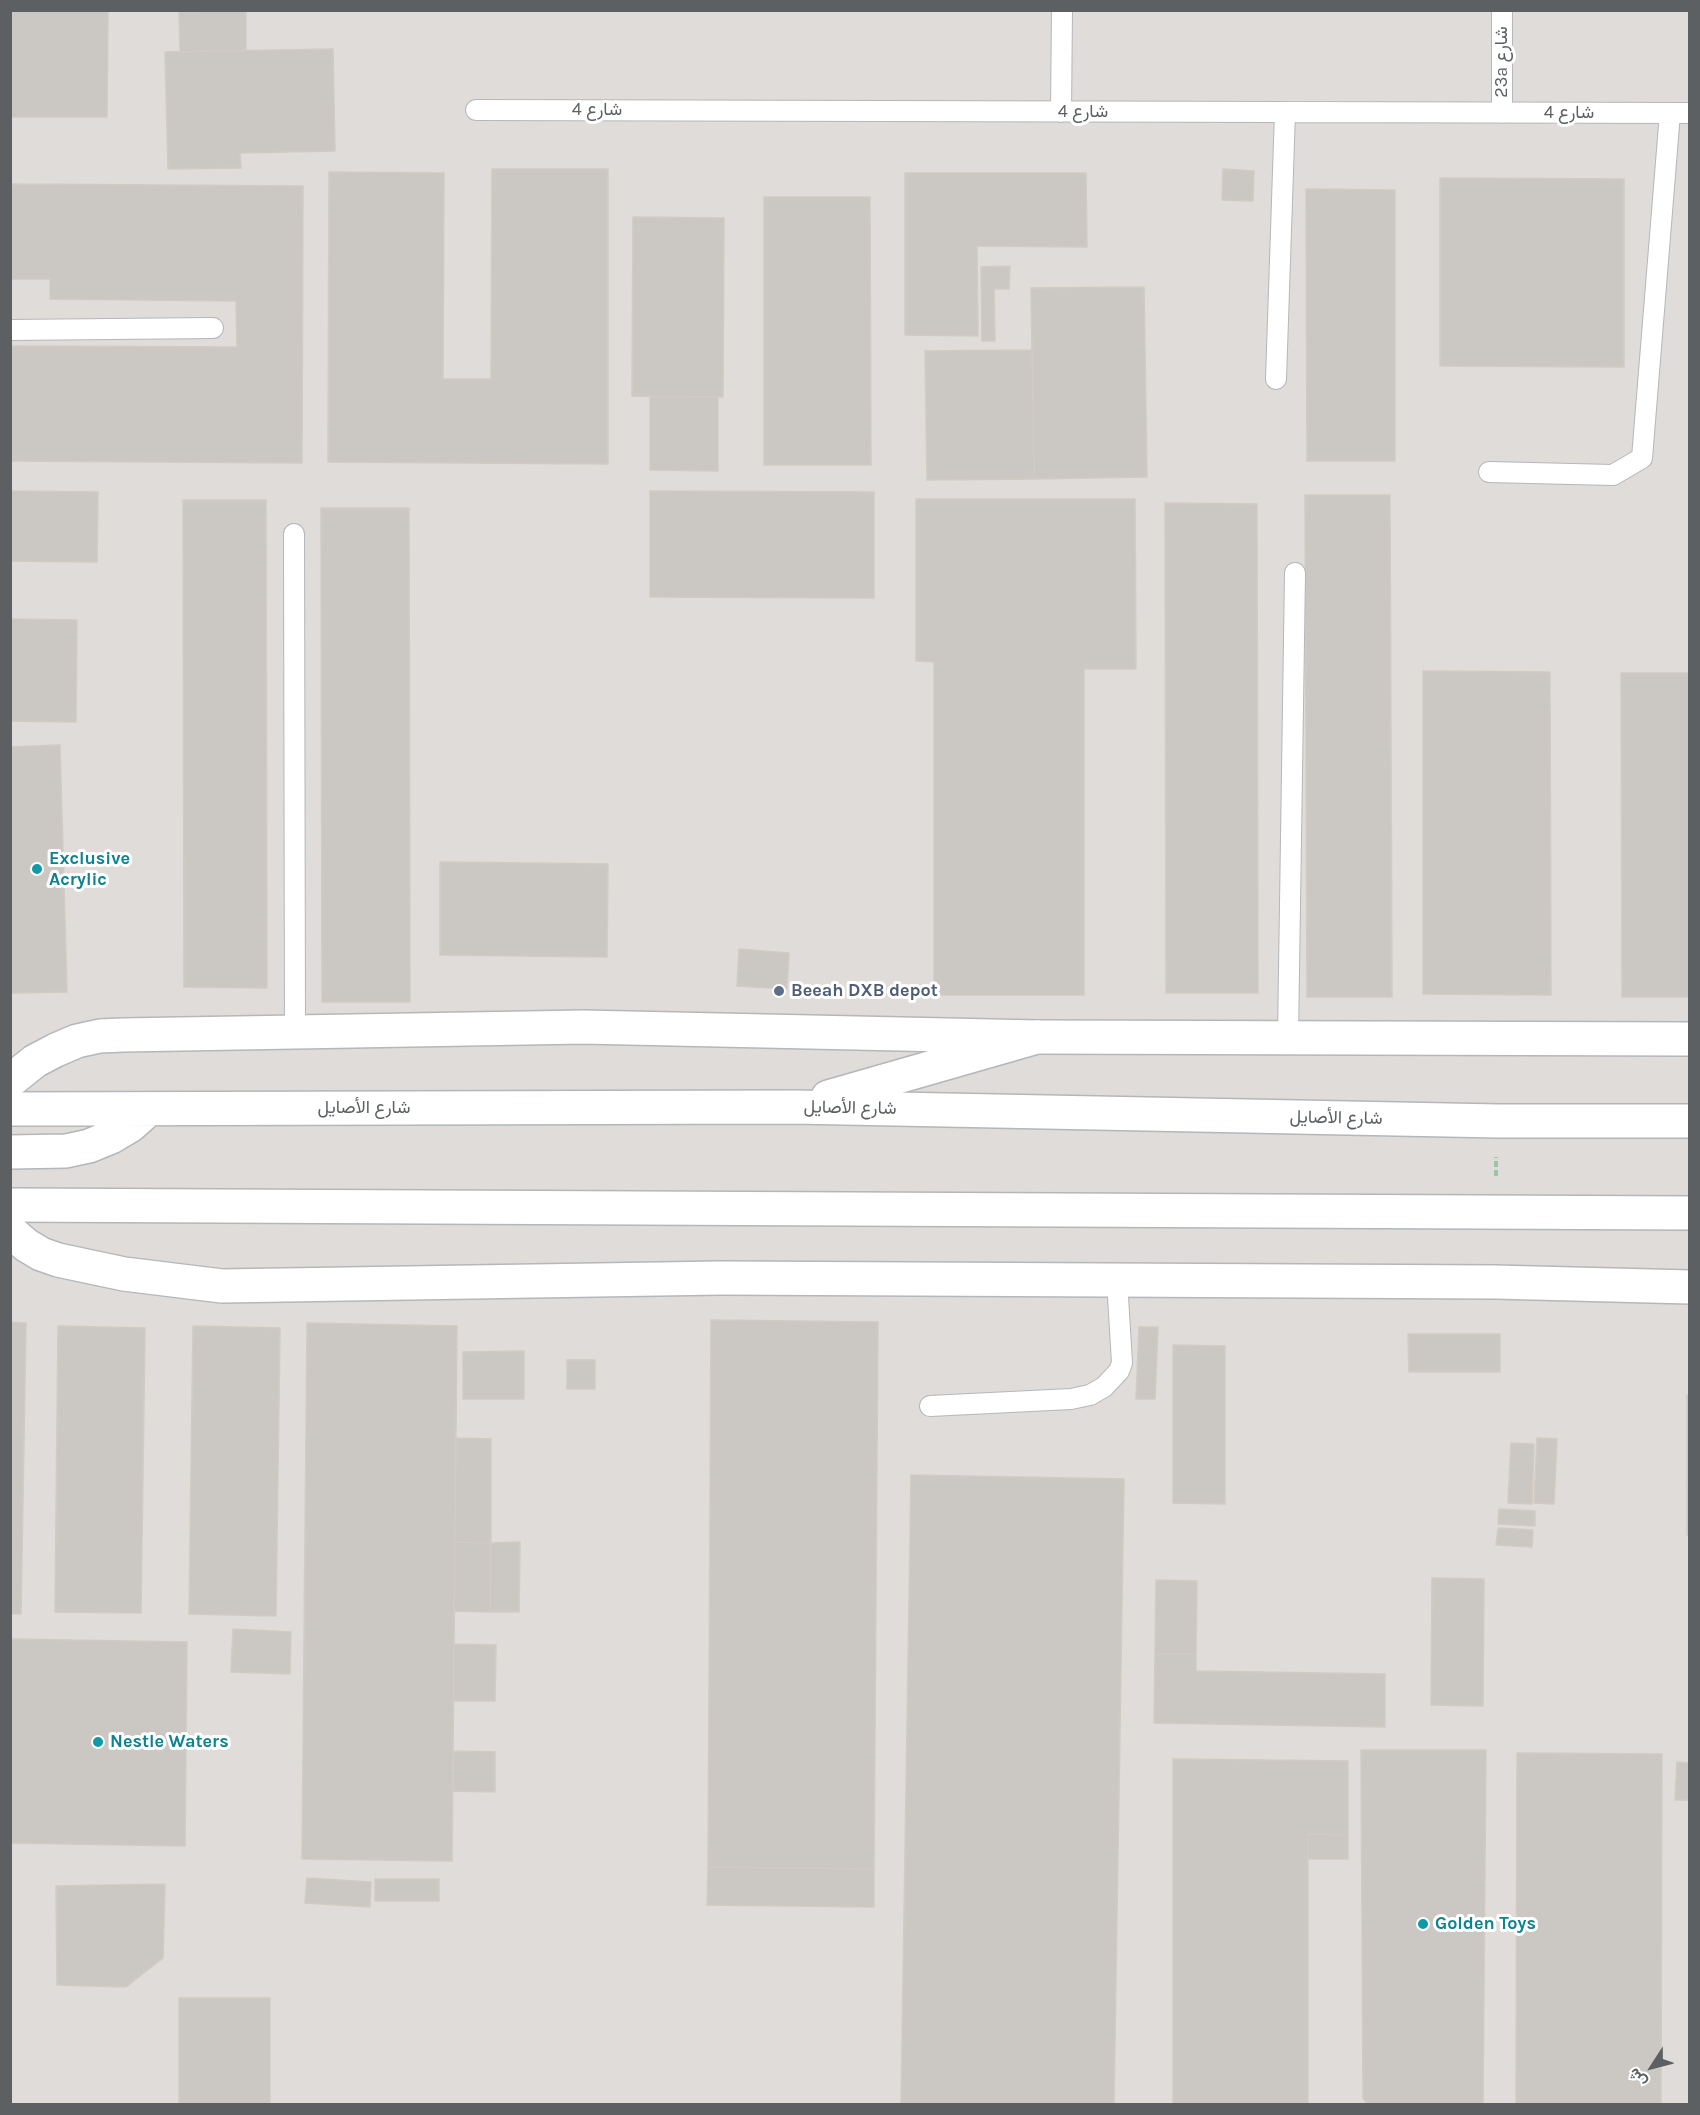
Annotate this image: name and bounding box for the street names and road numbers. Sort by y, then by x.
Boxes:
street label: 23a شارع [1491,26,1513,98]
street label: شارع 4 [572,99,622,121]
street label: شارع 4 [1058,101,1108,123]
street label: شارع 4 [1544,102,1594,124]
street label: شارع الأصايل [803,1096,897,1120]
street label: شارع الأصايل [318,1097,410,1119]
street label: شارع الأصايل [1289,1106,1383,1130]

